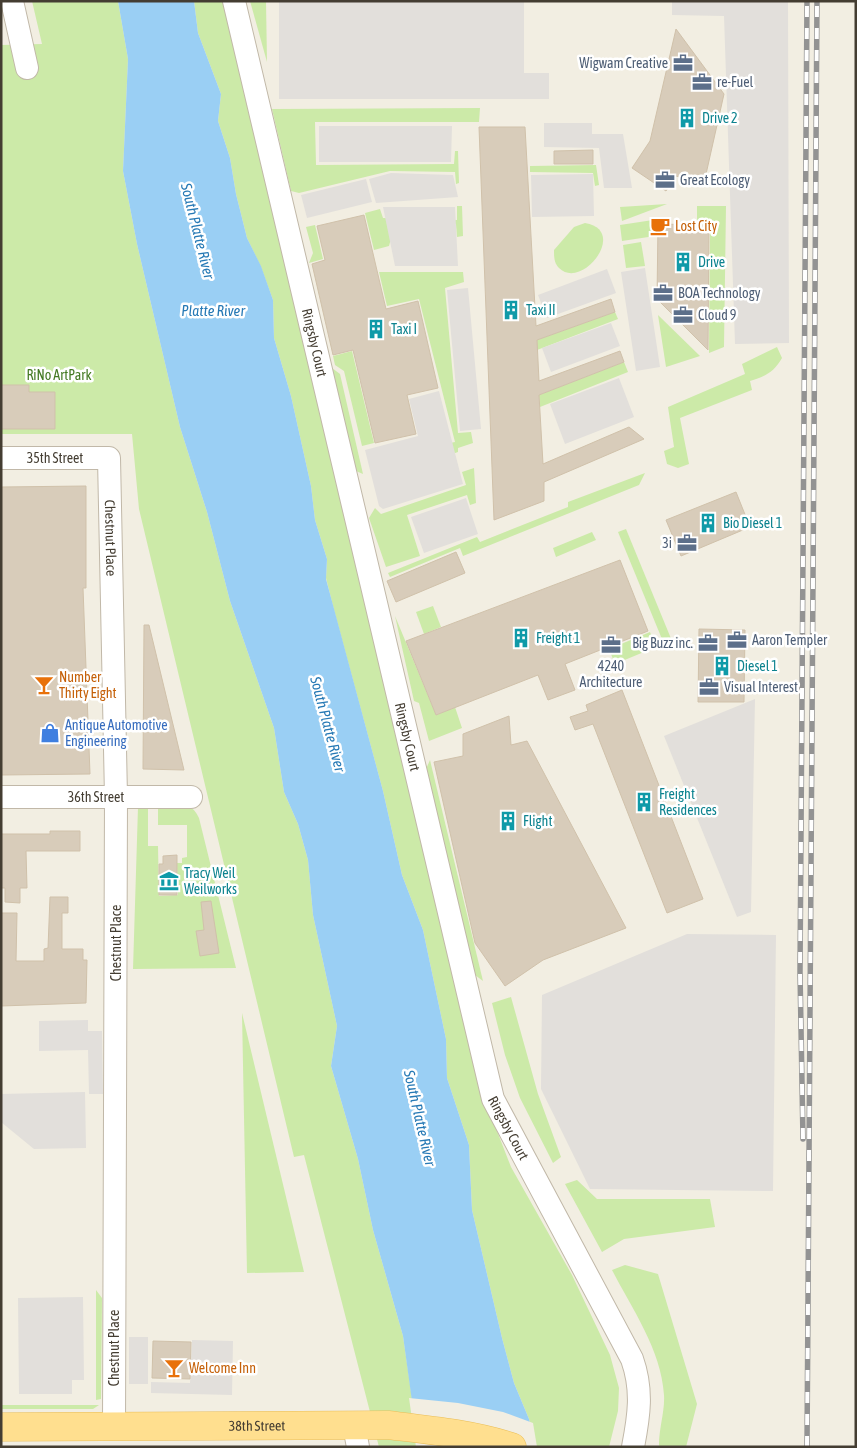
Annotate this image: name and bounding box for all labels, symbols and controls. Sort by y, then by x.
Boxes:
office icon: Wigwam Creative [672,52,694,74]
place label: Wigwam Creative [579,55,668,71]
office icon: re-Fuel [691,71,713,93]
place label: re-Fuel [717,74,754,90]
building icon: Drive 2 [676,107,698,129]
place label: Drive 2 [702,110,738,126]
office icon: Great Ecology [654,169,676,191]
place label: Great Ecology [680,172,750,188]
water label: South Platte River [178,180,218,281]
cafe icon: Lost City [649,215,671,237]
place label: Lost City [675,218,717,234]
building icon: Drive [672,251,694,273]
place label: Drive [698,254,725,270]
office icon: BOA Technology [652,282,674,304]
place label: BOA Technology [678,285,761,301]
building icon: Taxi II [500,299,522,321]
water label: Platte River [181,302,245,319]
place label: Taxi II [526,302,556,318]
office icon: Cloud 9 [672,304,694,326]
street label: Ringsby Court [299,307,330,378]
place label: Cloud 9 [698,307,736,323]
building icon: Taxi I [365,318,387,340]
place label: Taxi I [391,321,417,337]
park label: RiNo ArtPark [26,367,92,383]
street label: 35th Street [27,450,83,466]
street label: Chestnut Place [102,499,119,576]
building icon: Bio Diesel 1 [697,512,719,534]
place label: Bio Diesel 1 [723,515,782,531]
office icon: 3i [676,532,698,554]
place label: 3i [662,535,672,551]
building icon: Freight 1 [510,627,532,649]
office icon: Aaron Templer [726,629,748,651]
place label: Freight 1 [536,630,580,646]
office icon: Big Buzz inc. [697,632,719,654]
place label: Aaron Templer [752,632,828,648]
office icon: 4240 Architecture [600,634,622,656]
place label: Big Buzz inc. [632,635,693,651]
building icon: Diesel 1 [711,655,733,677]
place label: 4240 Architecture [580,658,642,690]
place label: Diesel 1 [737,658,778,674]
place label: Number Thirty Eight [59,669,117,701]
bar icon: Number Thirty Eight [33,674,55,696]
water label: South Platte River [307,674,349,774]
office icon: Visual Interest [698,676,720,698]
place label: Visual Interest [724,679,798,695]
street label: Ringsby Court [392,701,423,773]
place label: Antique Automotive Engineering [65,717,168,749]
shop icon: Antique Automotive Engineering [39,722,61,744]
place label: Freight Residences [659,786,717,818]
street label: 36th Street [68,789,124,805]
building icon: Freight Residences [633,791,655,813]
building icon: Flight [497,810,519,832]
place label: Flight [523,813,552,829]
place label: Tracy Weil Weilworks [184,865,237,897]
museum icon: Tracy Weil Weilworks [158,870,180,892]
street label: Chestnut Place [108,905,124,981]
water label: South Platte River [400,1067,439,1168]
street label: Ringsby Court [485,1093,532,1163]
street label: Chestnut Place [106,1310,122,1386]
bar icon: Welcome Inn [163,1357,185,1379]
place label: Welcome Inn [189,1360,256,1376]
street label: 38th Street [229,1418,285,1434]

